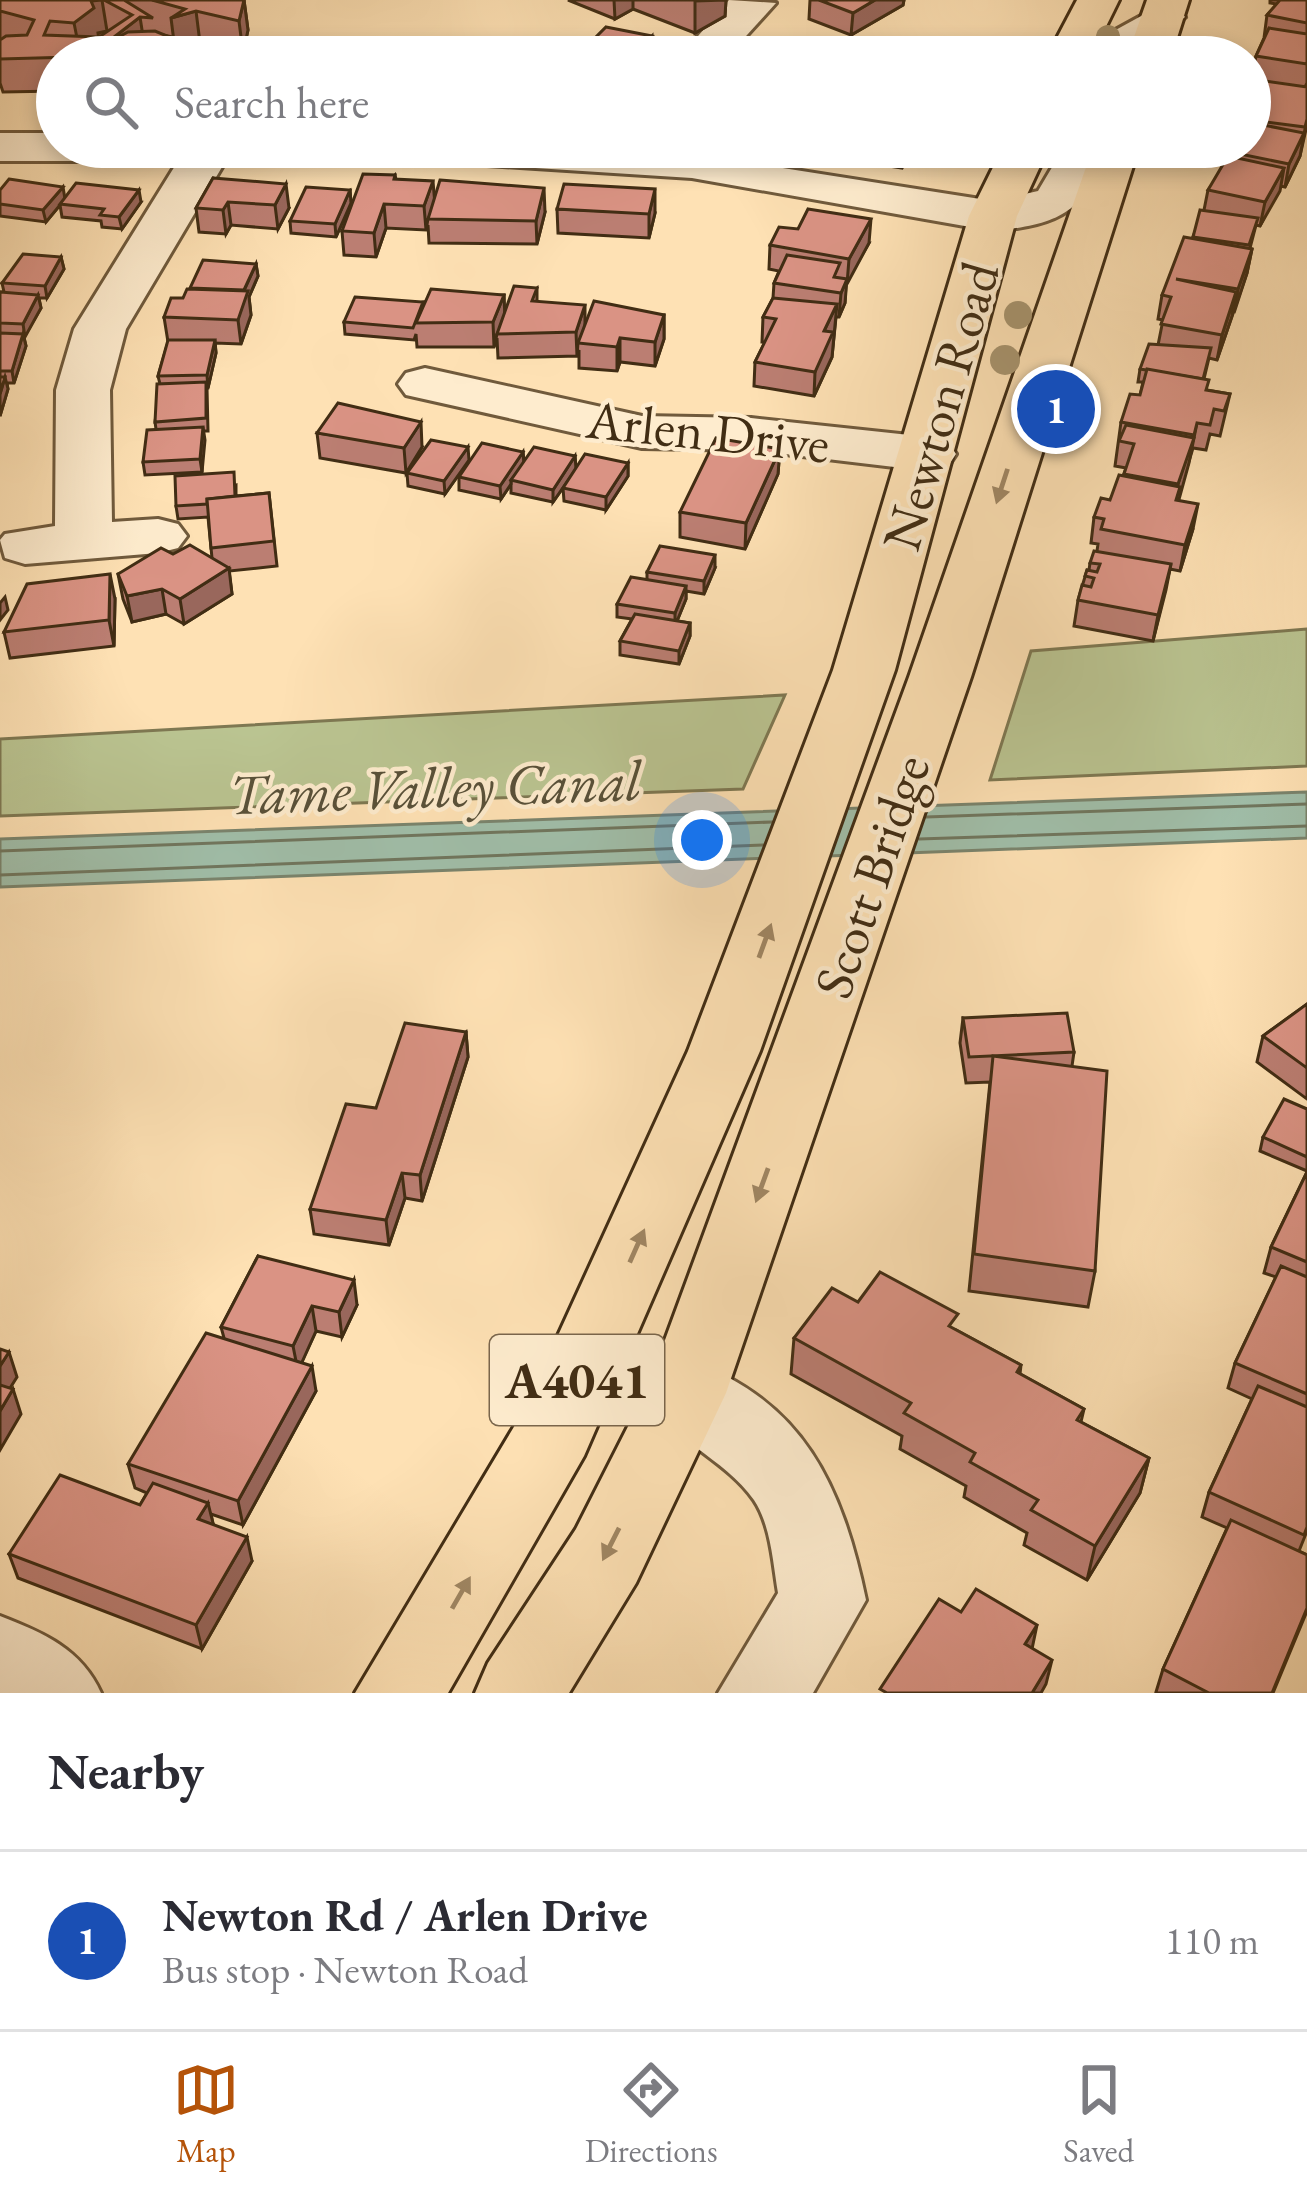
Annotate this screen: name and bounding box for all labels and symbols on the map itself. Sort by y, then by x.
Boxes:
street label: Newton Road [865,253,1015,558]
pin: 1 [1017,364,1095,454]
street label: Arlen Drive [582,383,833,479]
one-way arrow [992,468,1011,505]
water label: Tame Valley Canal [227,743,644,831]
street label: Scott Bridge [797,745,945,1007]
your location [672,810,732,870]
one-way arrow [756,923,775,959]
one-way arrow [752,1167,770,1203]
one-way arrow [628,1228,648,1263]
road number: A4041 [490,1335,664,1425]
one-way arrow [602,1526,622,1561]
one-way arrow [450,1576,471,1610]

